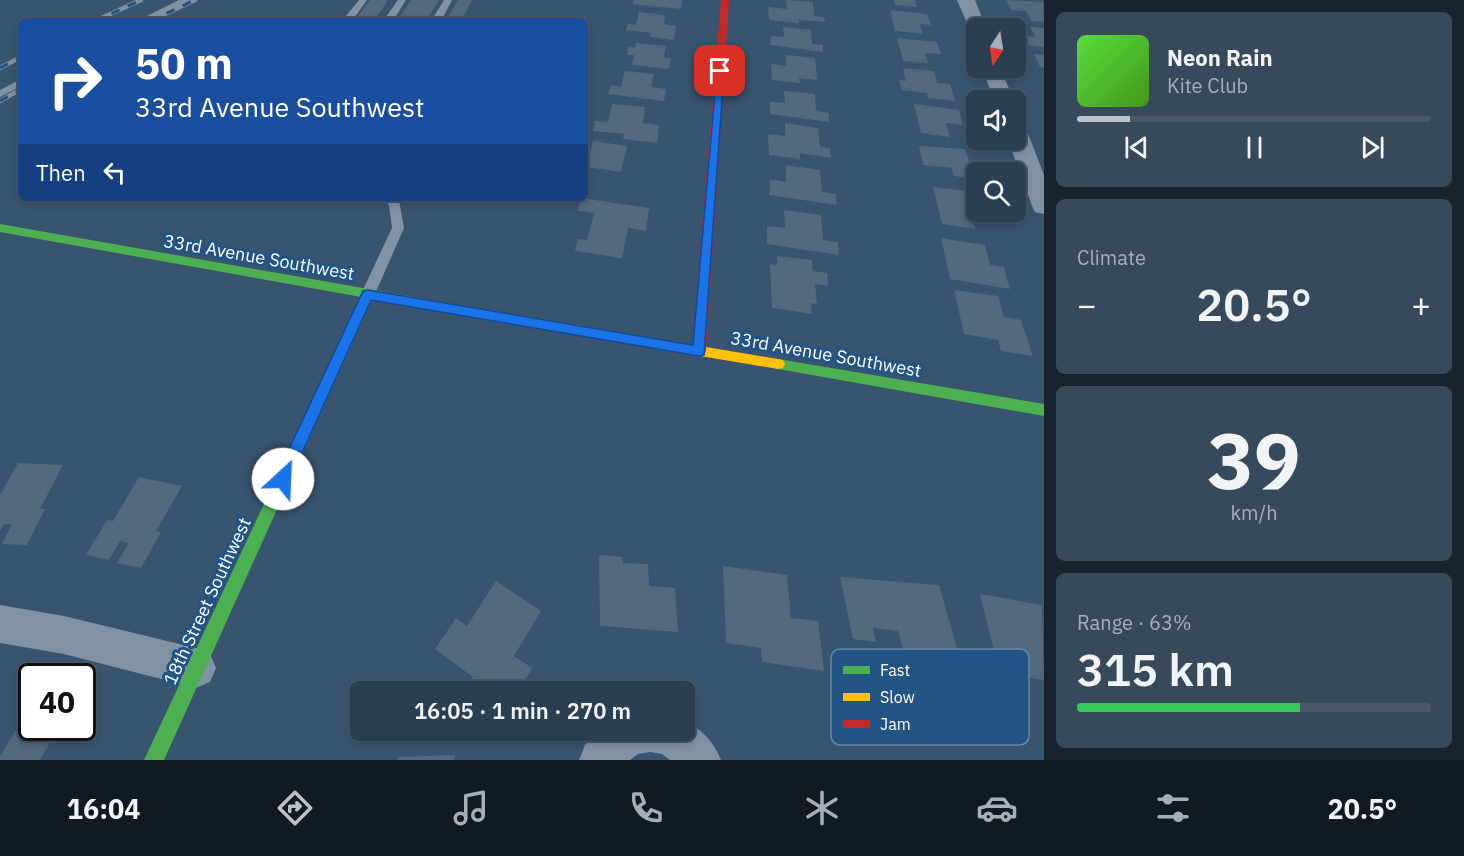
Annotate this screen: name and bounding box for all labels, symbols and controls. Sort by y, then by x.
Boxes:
north arrow [966,18,1026,78]
map controls [966,18,1026,222]
text: 50 m [135,36,233,91]
icon: right [36,42,114,120]
text: Neon Rain [1167,43,1273,72]
pin [694,45,745,96]
icon: arrive [703,54,736,87]
text: Kite Club [1167,72,1248,99]
text: 33rd Avenue Southwest [135,89,424,124]
button: sound [966,90,1026,150]
icon: previous [1120,131,1153,164]
icon: pause [1238,131,1271,164]
icon: next [1356,131,1389,164]
icon: left [98,156,131,189]
text: Then [36,158,86,187]
button: search [966,162,1026,222]
street label: 33rd Avenue Southwest [162,229,356,285]
text: Climate [1077,244,1146,271]
text: 20.5° [1196,275,1312,333]
text: − [1077,283,1097,326]
text: + [1411,283,1431,326]
street label: 33rd Avenue Southwest [729,326,923,382]
text: 39 [1207,409,1301,510]
position arrow [251,447,315,511]
text: km/h [1230,499,1278,526]
street label: 18th Street Southwest [158,514,256,688]
text: Range · 63% [1077,609,1192,636]
text: 315 km [1077,640,1234,698]
legend [831,649,1029,745]
text: Fast [880,660,910,680]
speed limit sign: 40 [18,663,96,741]
text: Slow [880,687,915,707]
text: 16:05 · 1 min · 270 m [414,696,631,725]
text: Jam [880,714,911,734]
icon: directions [274,787,316,829]
icon: music [450,787,492,829]
icon: phone [625,787,667,829]
icon: climate [801,787,843,829]
icon: car [976,787,1018,829]
icon: filters [1152,787,1194,829]
text: 16:04 [67,791,141,826]
text: 20.5° [1327,791,1397,826]

